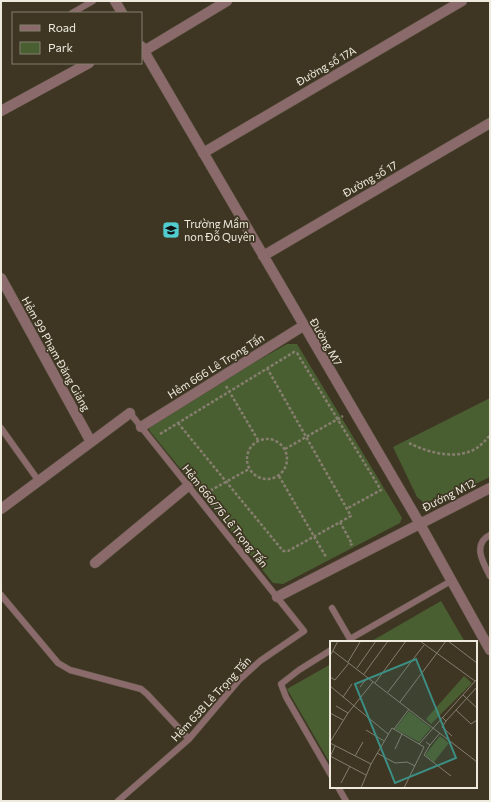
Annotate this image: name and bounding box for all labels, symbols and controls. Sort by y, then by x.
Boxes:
legend [12,12,142,64]
text: Road [48,20,76,34]
text: Park [48,40,74,54]
street label: Đường số 17A [293,43,358,89]
street label: Đường số 17 [339,158,399,200]
place label: Trường Mầm non Đỗ Quyên [184,217,255,243]
school or university icon: Trường Mầm non Đỗ Quyên [161,220,181,240]
street label: Hẻm 99 Phạm Đăng Giảng [20,294,93,413]
street label: Đường M7 [307,315,345,368]
street label: Hẻm 666 Lê Trọng Tấn [165,331,266,401]
street label: Hẻm 666/76 Lê Trọng Tấn [180,462,271,570]
street label: Đướng M12 [419,476,477,514]
inset map [330,641,477,788]
street label: Hẻm 638 Lê Trọng Tấn [168,654,253,744]

